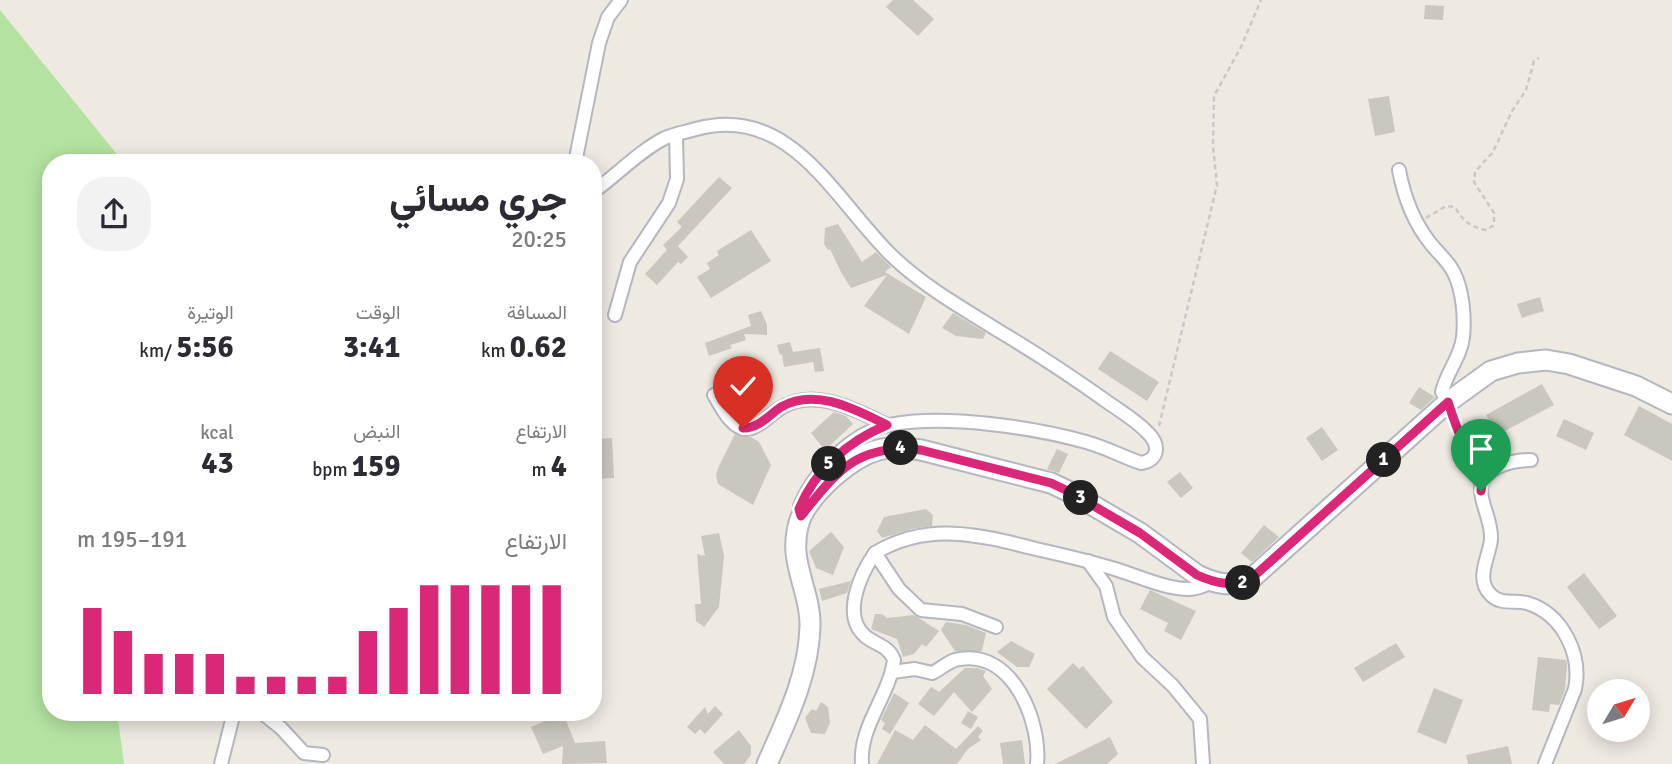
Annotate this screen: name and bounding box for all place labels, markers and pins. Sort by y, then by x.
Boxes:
pin [713,356,773,428]
pin [1451,419,1511,491]
pin: 4 [884,430,918,466]
pin: 1 [1366,442,1402,477]
pin: 5 [812,447,846,482]
pin: 3 [1064,480,1098,516]
pin: 2 [1226,566,1260,600]

